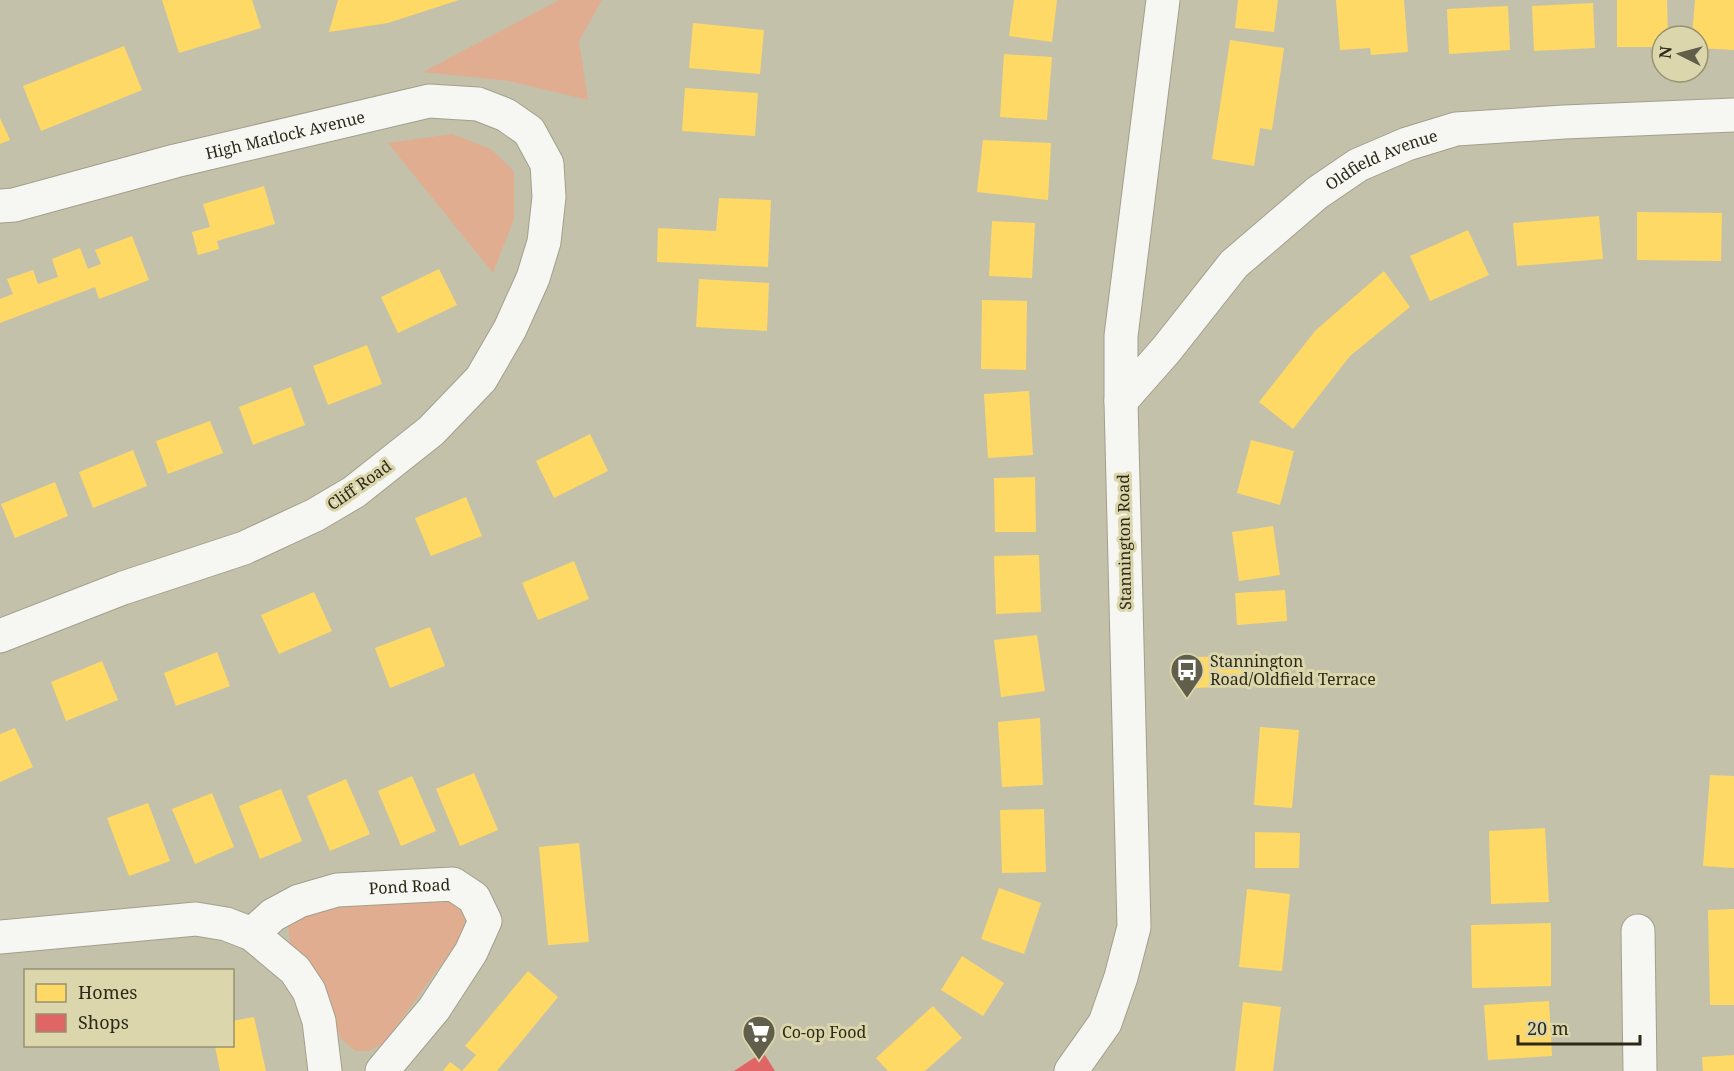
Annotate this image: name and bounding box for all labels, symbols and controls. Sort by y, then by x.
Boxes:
north arrow [1650,24,1710,84]
text: N [1653,45,1677,60]
street label: High Matlock Avenue [203,106,367,164]
street label: Oldfield Avenue [1321,124,1440,195]
street label: Cliff Road [322,455,396,515]
street label: Stannington Road [1112,474,1136,610]
place label: Stannington Road/Oldfield Terrace [1210,650,1376,690]
bus stop icon: Stannington Road/Oldfield Terrace [1169,652,1205,699]
street label: Pond Road [368,873,451,899]
legend [24,969,234,1047]
text: Homes [78,980,137,1004]
scale bar [1518,1008,1640,1046]
text: Shops [78,1010,129,1034]
supermarket icon: Co-op Food [741,1014,777,1061]
text: 20 m [1527,1016,1569,1040]
place label: Co-op Food [782,1021,866,1043]

